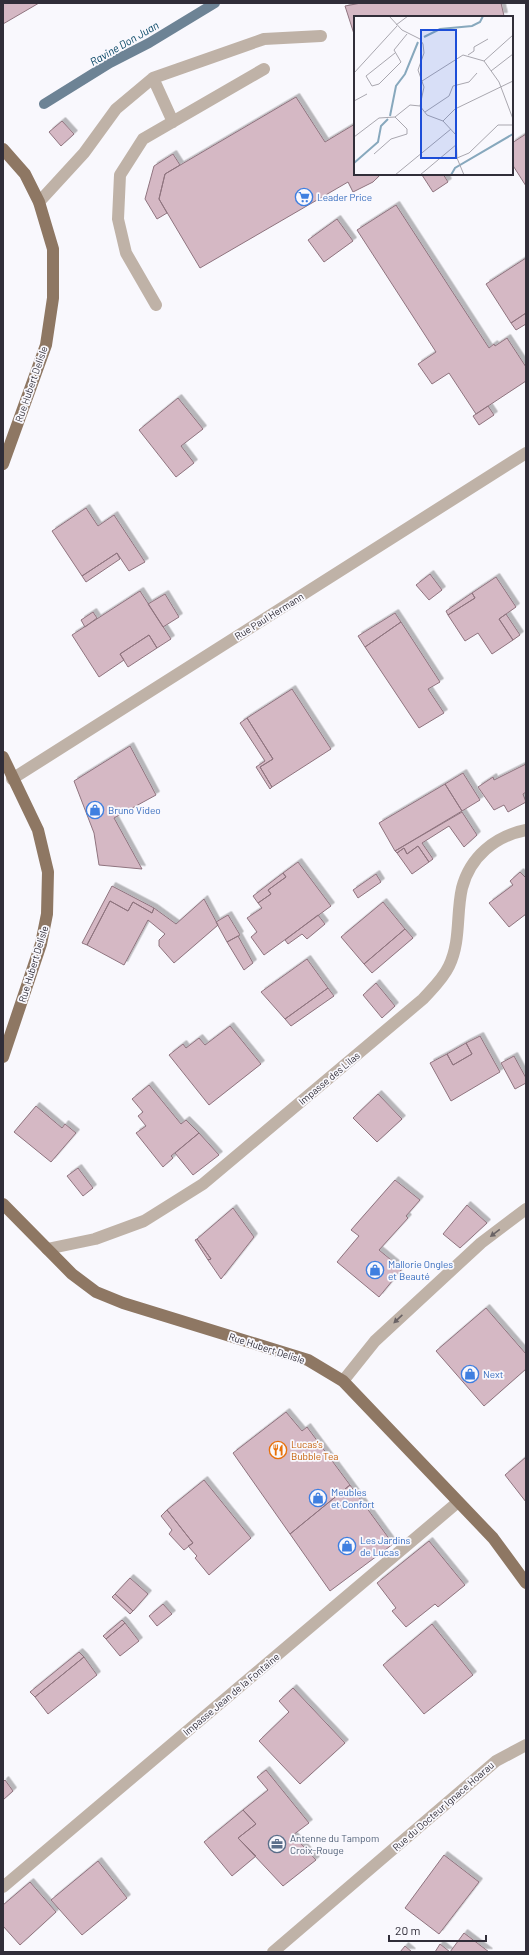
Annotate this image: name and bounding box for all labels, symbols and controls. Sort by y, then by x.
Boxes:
inset map [354,16,513,175]
water label: Ravine Don Juan [87,18,161,68]
supermarket icon: Leader Price [294,187,314,207]
place label: Leader Price [317,191,372,203]
street label: Rue Hubert Delisle [12,344,50,424]
street label: Rue Paul Hermann [232,590,306,642]
shop icon: Bruno Video [85,800,105,820]
place label: Bruno Video [108,804,161,816]
street label: Rue Hubert Delisle [16,924,50,1004]
street label: Impasse des Lilas [296,1049,362,1107]
one-way arrow [489,1229,500,1237]
place label: Mallorie Ongles et Beauté [388,1258,453,1282]
shop icon: Mallorie Ongles et Beauté [365,1260,385,1280]
one-way arrow [393,1315,403,1324]
street label: Rue Hubert Delisle [227,1330,307,1366]
shop icon: Next [460,1364,480,1384]
place label: Next [483,1368,504,1380]
place label: Lucas's Bubble Tea [291,1438,338,1462]
restaurant icon: Lucas's Bubble Tea [268,1440,288,1460]
place label: Meubles et Confort [331,1486,375,1510]
shop icon: Meubles et Confort [308,1488,328,1508]
place label: Les Jardins de Lucas [360,1534,411,1558]
shop icon: Les Jardins de Lucas [337,1536,357,1556]
street label: Impasse Jean de la Fontaine [180,1650,282,1738]
street label: Rue du Docteur Ignace Hoarau [390,1759,496,1853]
place label: Antenne du Tampom Croix-Rouge [290,1832,379,1856]
office icon: Antenne du Tampom Croix-Rouge [267,1834,287,1854]
scale bar [389,1917,486,1943]
text: 20 m [395,1923,421,1937]

